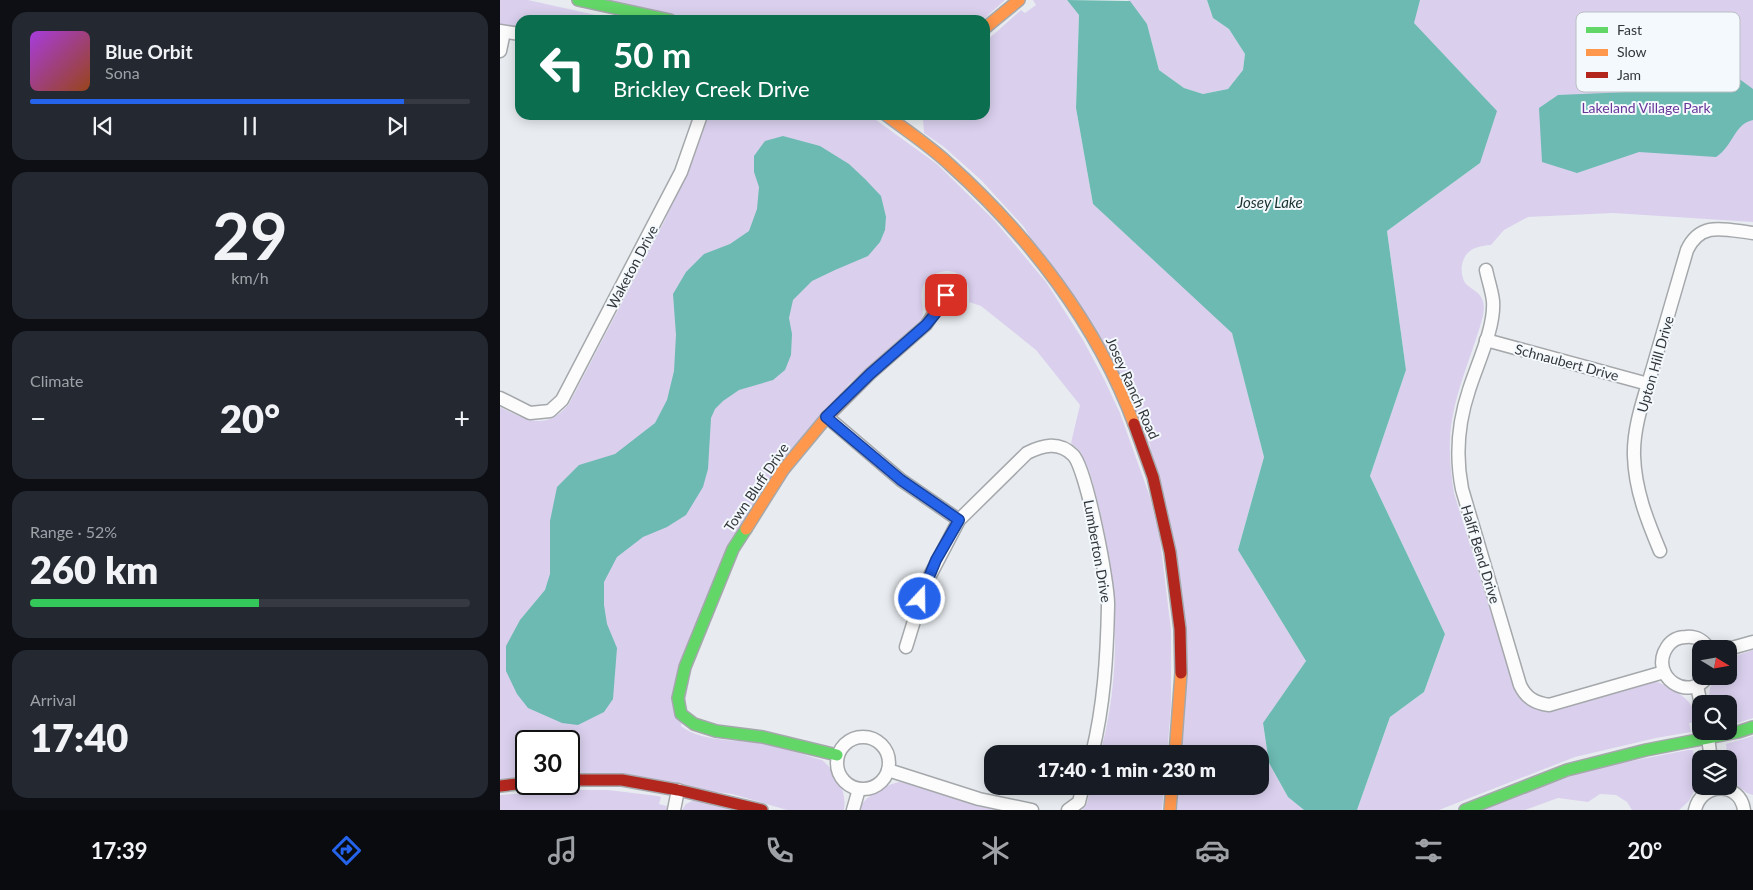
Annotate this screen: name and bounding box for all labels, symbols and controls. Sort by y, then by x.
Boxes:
legend [1576,12,1740,92]
text: Fast [1617,21,1642,38]
text: 50 m [613,33,691,75]
icon: left [530,35,595,100]
text: Blue Orbit [105,40,193,63]
text: Slow [1617,43,1647,60]
text: Sona [105,63,140,82]
text: Jam [1617,66,1641,83]
text: Brickley Creek Drive [613,75,810,102]
park label: Lakeland Village Park [1581,99,1711,116]
icon: previous [89,112,117,140]
icon: pause [236,112,264,140]
icon: next [383,112,411,140]
water label: Josey Lake [1236,193,1303,211]
text: 29 [212,196,288,274]
street label: Waketon Drive [603,222,661,312]
text: km/h [231,268,269,287]
pin [925,274,967,316]
icon: arrive [932,281,960,309]
street label: Upton Hill Drive [1633,314,1677,414]
street label: Josey Ranch Road [1103,334,1163,442]
street label: Schnaubert Drive [1513,340,1621,384]
text: Climate [30,371,83,390]
text: 20° [220,395,280,441]
text: − [30,401,46,435]
text: + [454,401,470,435]
street label: Town Bluff Drive [720,440,792,534]
street label: Lumberton Drive [1081,498,1115,604]
street label: Halff Bend Drive [1458,503,1504,605]
text: Range · 52% [30,522,117,541]
text: 260 km [30,546,158,592]
position arrow [893,572,945,624]
north arrow [1692,640,1738,685]
map controls [1692,640,1737,795]
text: Arrival [30,690,76,709]
button: search [1692,695,1737,740]
text: 17:40 [30,714,128,760]
speed limit sign: 30 [515,730,580,795]
button: layers [1692,750,1737,795]
text: 17:40 · 1 min · 230 m [1037,758,1216,781]
icon: directions [329,833,364,868]
icon: music [545,833,580,868]
icon: phone [762,833,797,868]
icon: climate [978,833,1013,868]
icon: car [1195,833,1230,868]
icon: filters [1411,833,1446,868]
text: 17:39 [91,837,147,864]
text: 20° [1628,837,1662,864]

